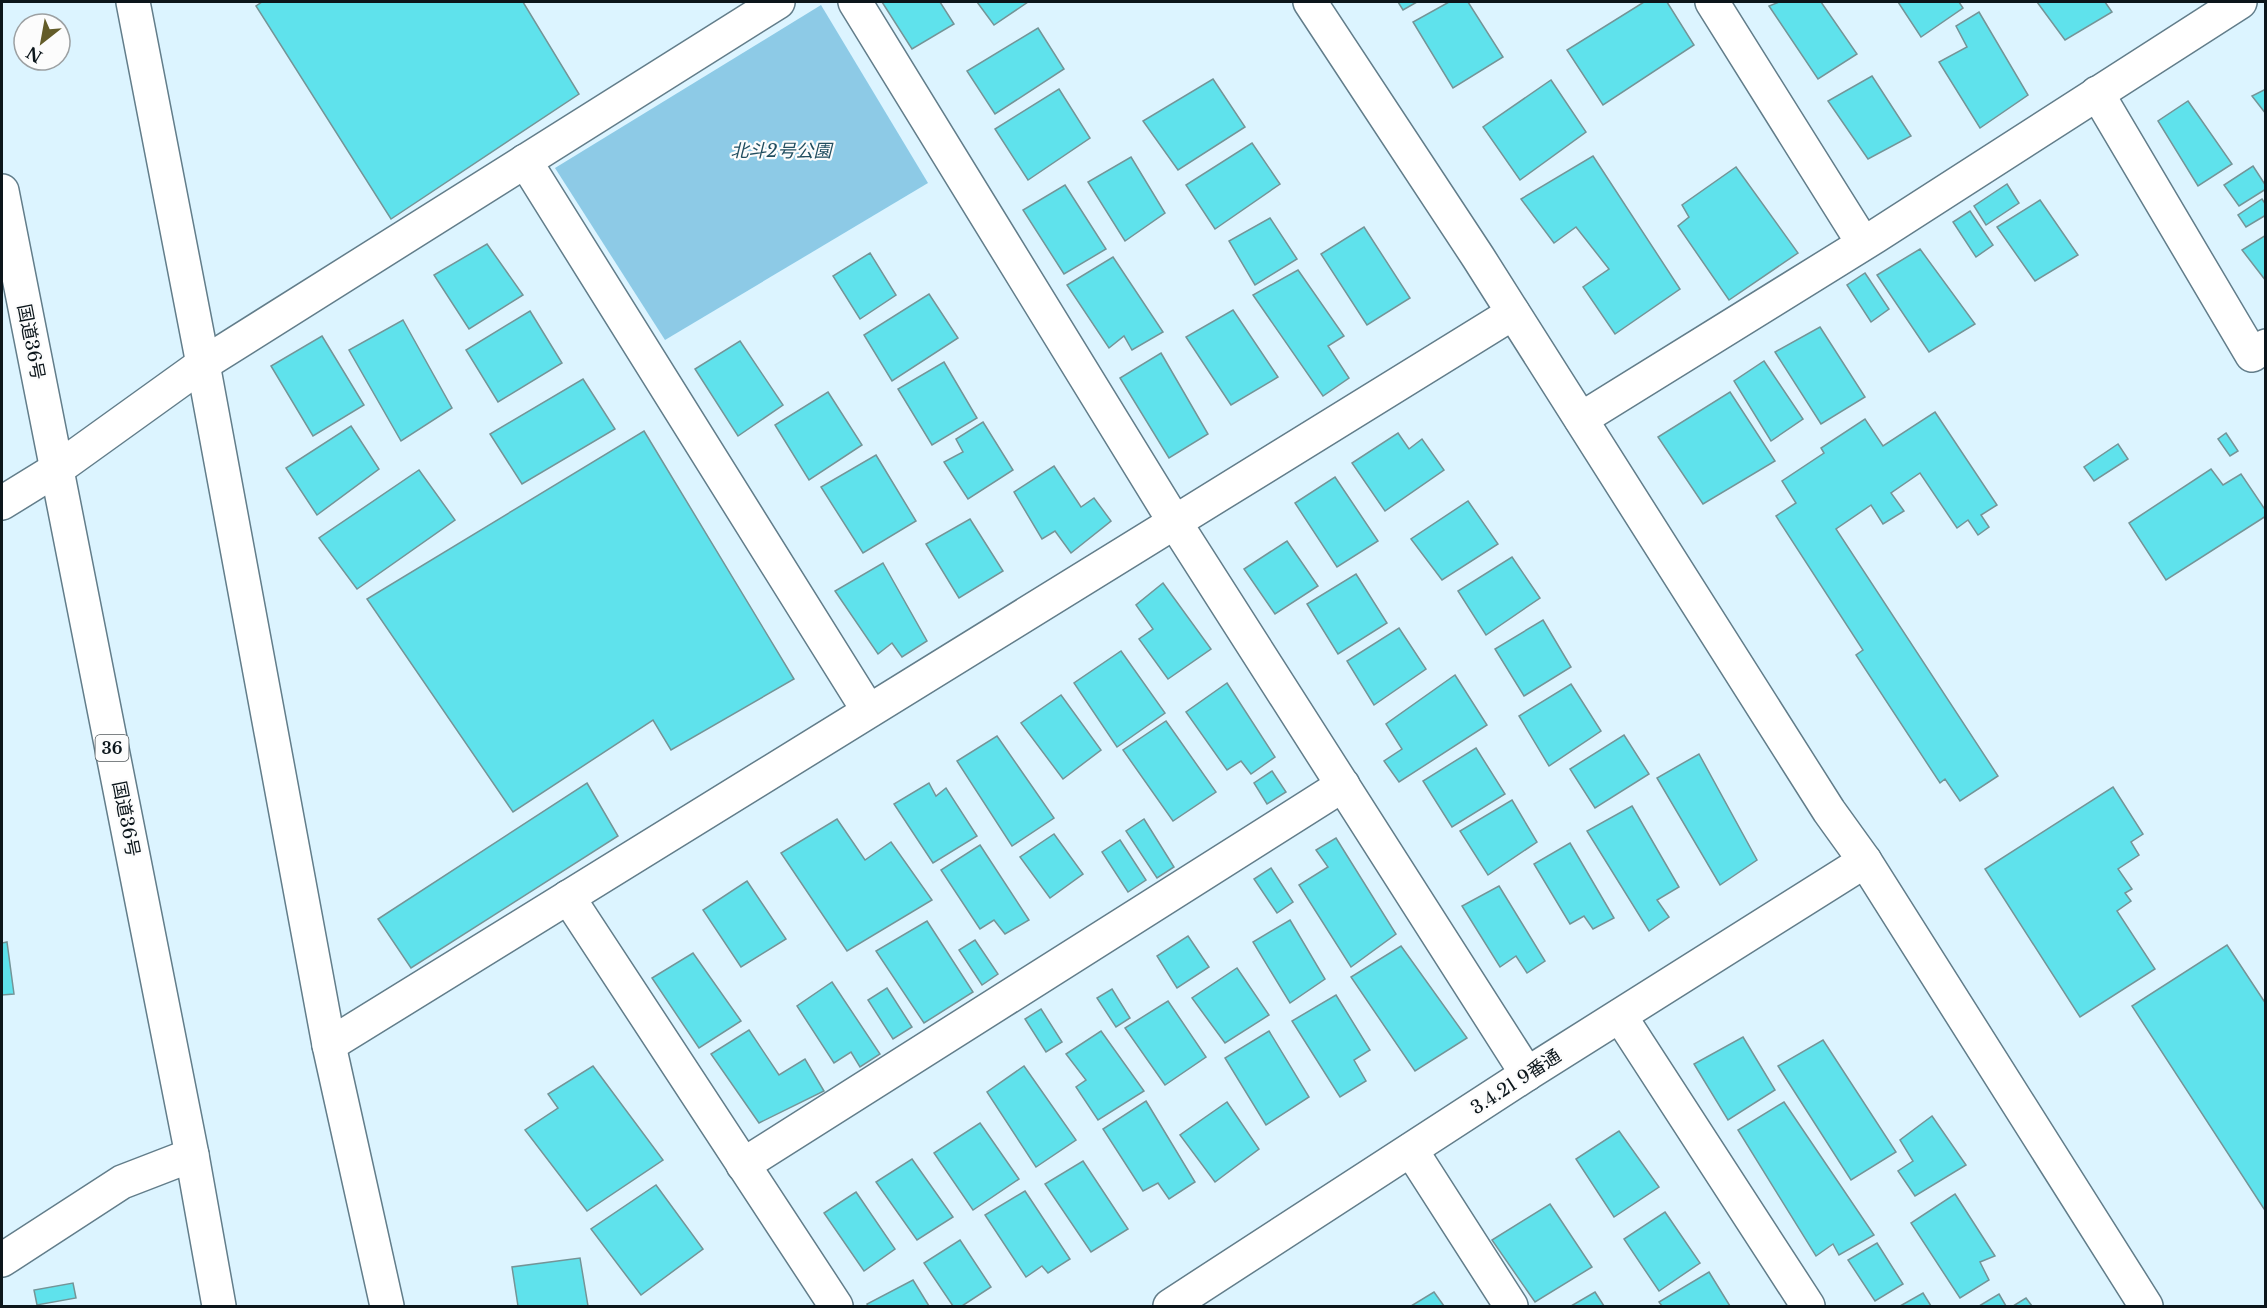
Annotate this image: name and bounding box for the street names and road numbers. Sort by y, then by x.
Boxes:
street label: 国道36号 [13,302,49,382]
road number: 36 [96,735,128,761]
street label: 国道36号 [108,779,144,859]
street label: 3.4.21 9番通 [1467,1045,1565,1119]

